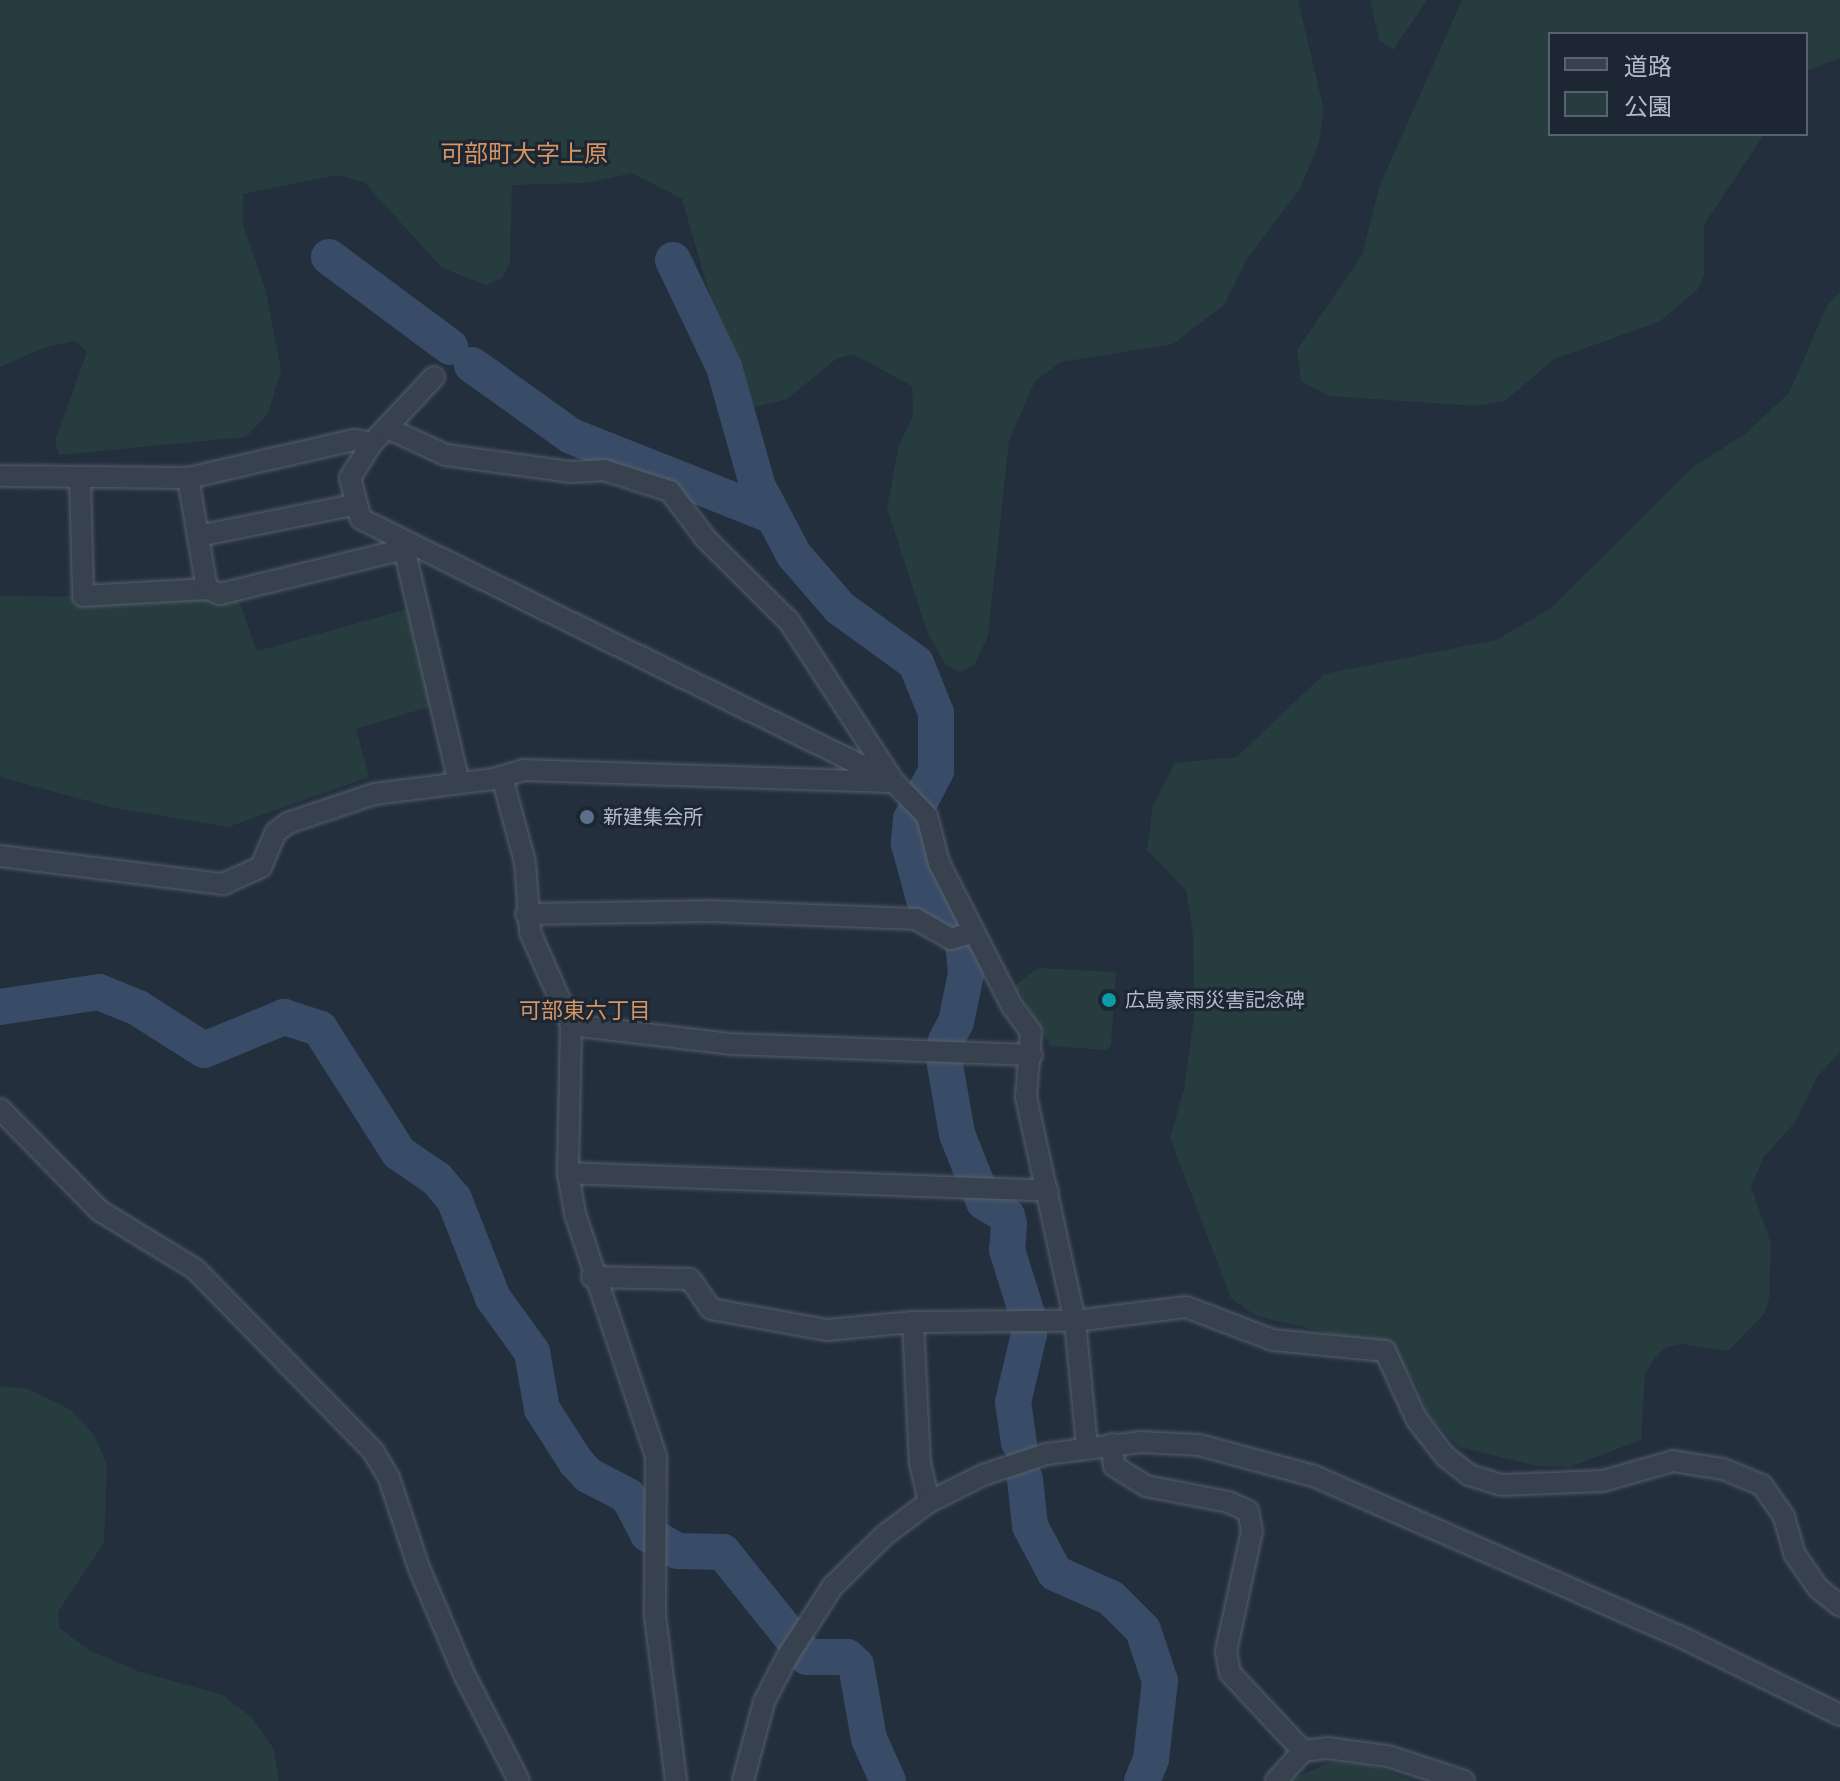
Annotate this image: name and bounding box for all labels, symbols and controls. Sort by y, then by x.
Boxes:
legend [1548,32,1808,136]
text: 道路 [1624,52,1672,82]
text: 公園 [1624,92,1672,122]
district label: 可部町大字上原 [440,141,608,169]
place label: 新建集会所 [603,805,703,829]
marker: 新建集会所 [578,808,596,826]
place label: 広島豪雨災害記念碑 [1125,988,1305,1012]
marker: 広島豪雨災害記念碑 [1100,991,1118,1009]
district label: 可部東六丁目 [519,998,651,1024]

